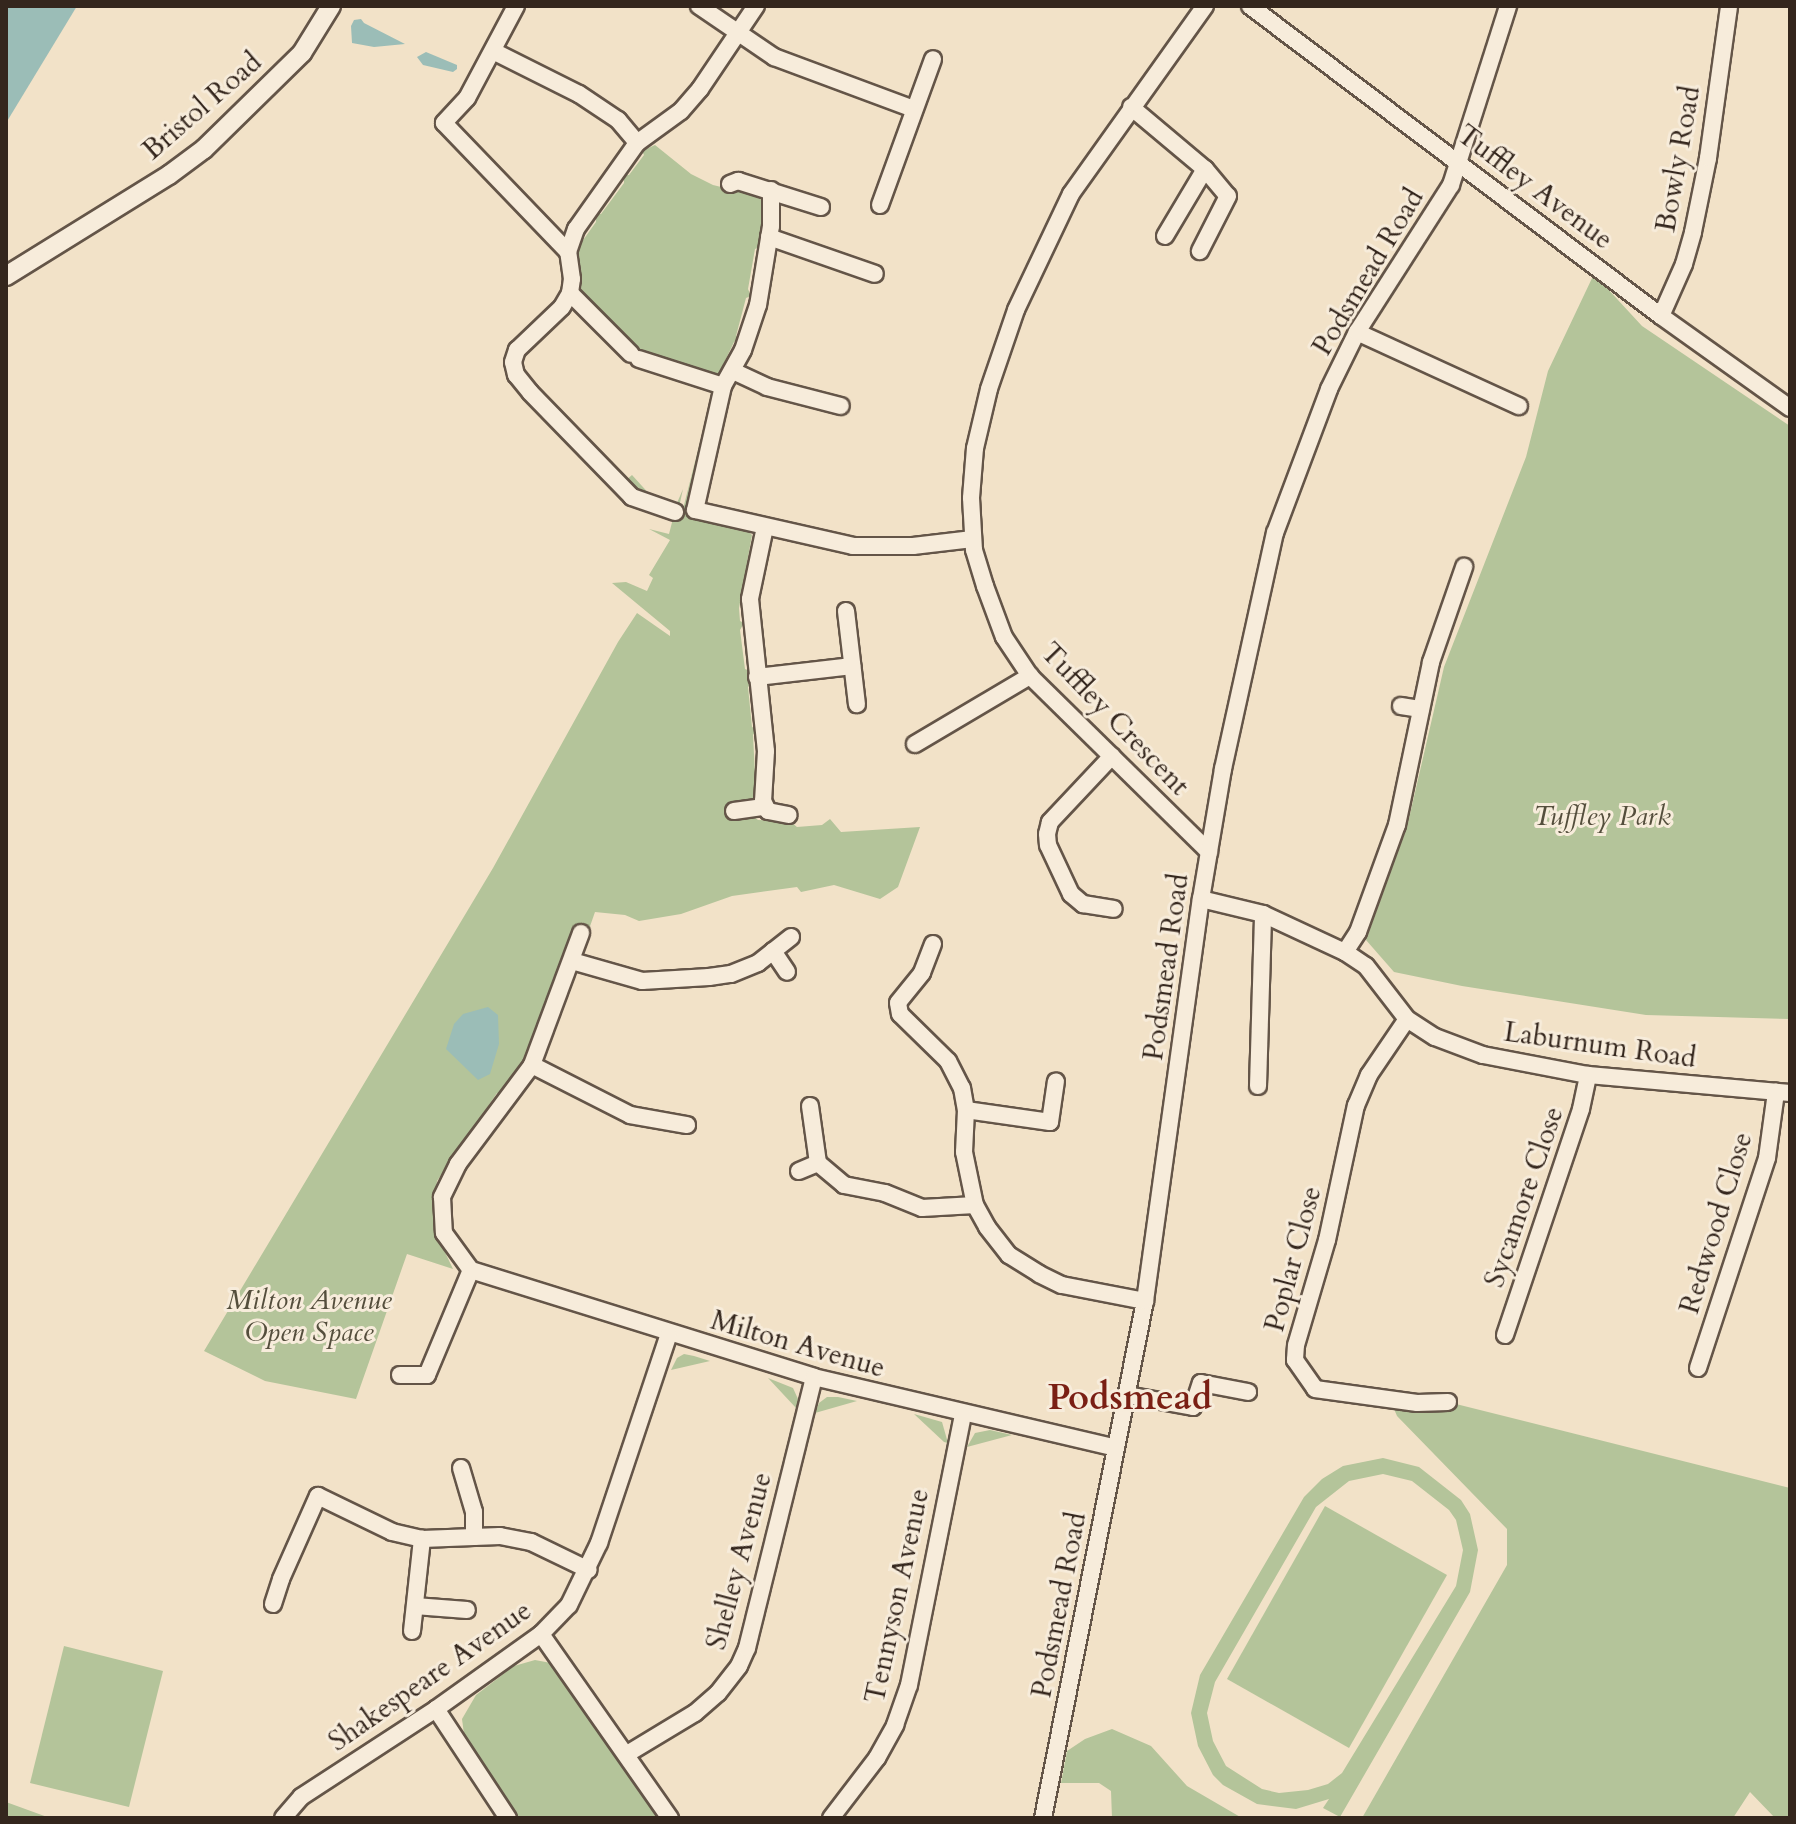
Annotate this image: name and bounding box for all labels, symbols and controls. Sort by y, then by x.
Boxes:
street label: Bristol Road [136,45,268,167]
street label: Bowly Road [1649,83,1707,235]
street label: Tuffley Avenue [1451,118,1619,256]
street label: Podsmead Road [1305,183,1431,361]
street label: Tuffley Crescent [1034,636,1196,802]
park label: Tuffley Park [1533,799,1671,833]
street label: Podsmead Road [1136,871,1196,1063]
street label: Laburnum Road [1502,1015,1698,1075]
street label: Sycamore Close [1477,1102,1571,1292]
street label: Redwood Close [1672,1128,1760,1318]
street label: Poplar Close [1257,1183,1329,1335]
park label: Milton Avenue Open Space [226,1283,392,1349]
street label: Milton Avenue [707,1303,889,1385]
district label: Podsmead [1048,1376,1212,1420]
street label: Shelley Avenue [699,1469,779,1653]
street label: Tennyson Avenue [858,1486,936,1706]
street label: Podsmead Road [1025,1509,1093,1701]
street label: Shakespeare Avenue [322,1594,538,1758]

